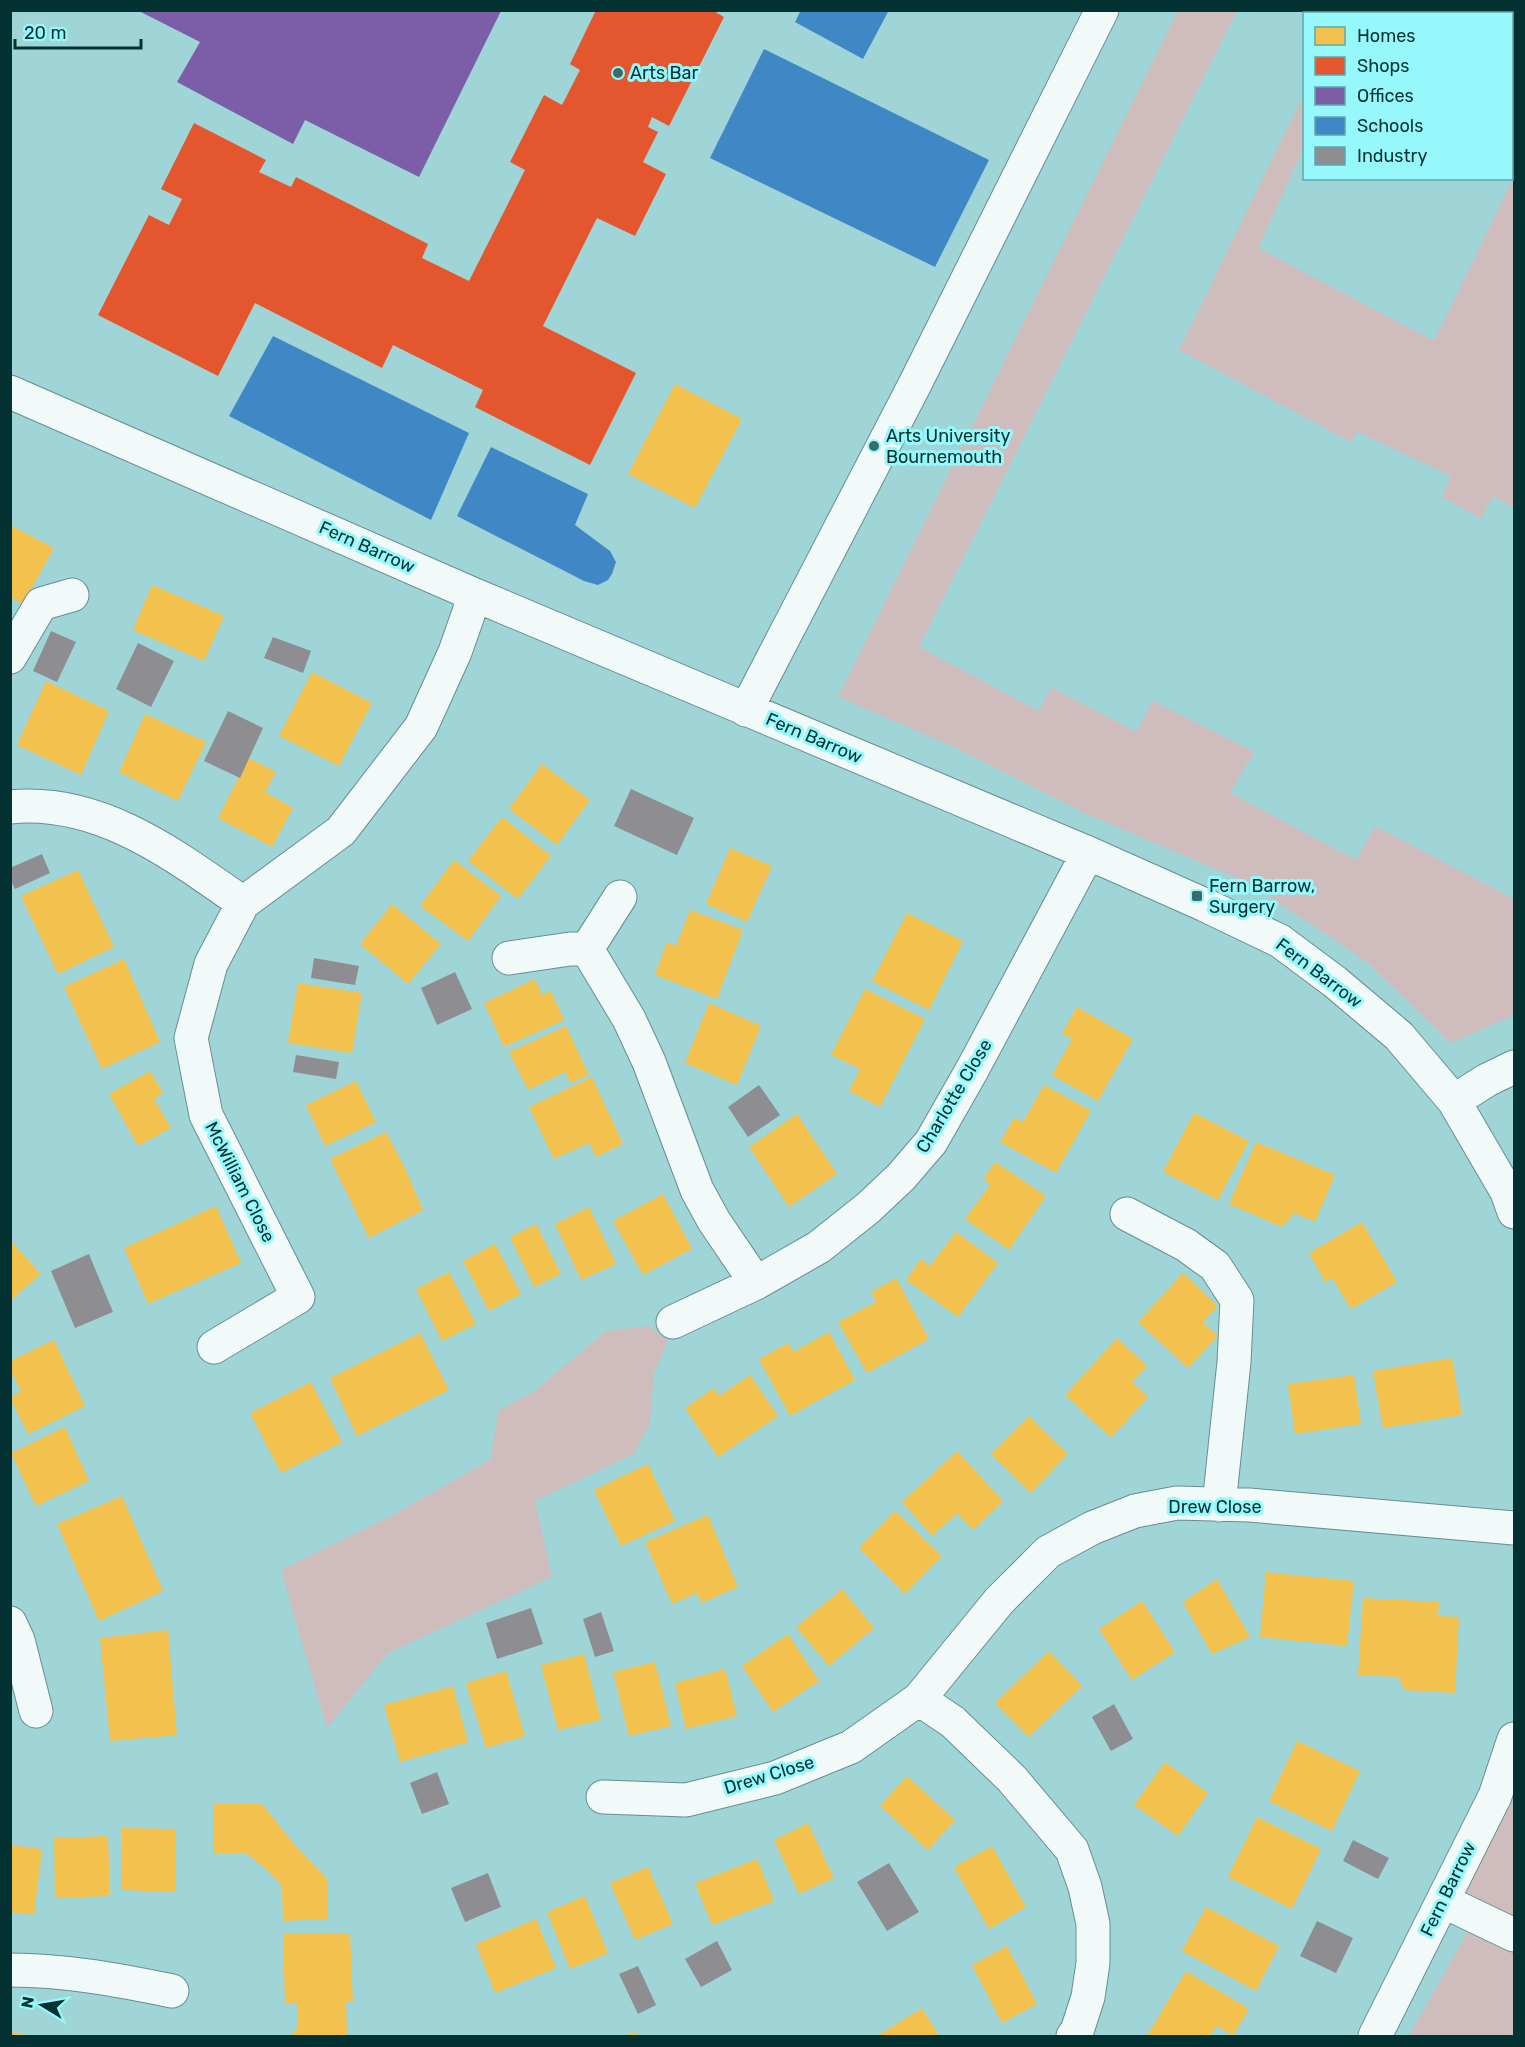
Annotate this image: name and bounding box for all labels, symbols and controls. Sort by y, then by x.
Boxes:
scale bar [15,12,141,50]
legend [1303,12,1513,180]
text: 20 m [24,22,66,44]
text: Homes [1357,25,1415,47]
text: Shops [1357,55,1409,77]
place label: Arts Bar [630,62,698,84]
marker: Arts Bar [611,66,625,80]
text: Offices [1357,85,1414,107]
text: Schools [1357,115,1423,137]
text: Industry [1357,145,1427,167]
place label: Arts University Bournemouth [886,425,1011,468]
marker: Arts University Bournemouth [867,439,881,453]
street label: Fern Barrow [316,516,418,578]
street label: Fern Barrow [763,708,865,768]
place label: Fern Barrow, Surgery [1209,875,1315,918]
marker: Fern Barrow, Surgery [1190,889,1204,903]
street label: Fern Barrow [1271,933,1367,1013]
street label: Charlotte Close [911,1035,997,1157]
street label: McWilliam Close [200,1118,280,1246]
street label: Drew Close [1168,1496,1262,1518]
street label: Drew Close [721,1751,817,1799]
street label: Fern Barrow [1416,1838,1480,1940]
north arrow [12,1975,72,2035]
text: N [17,1995,38,2010]

